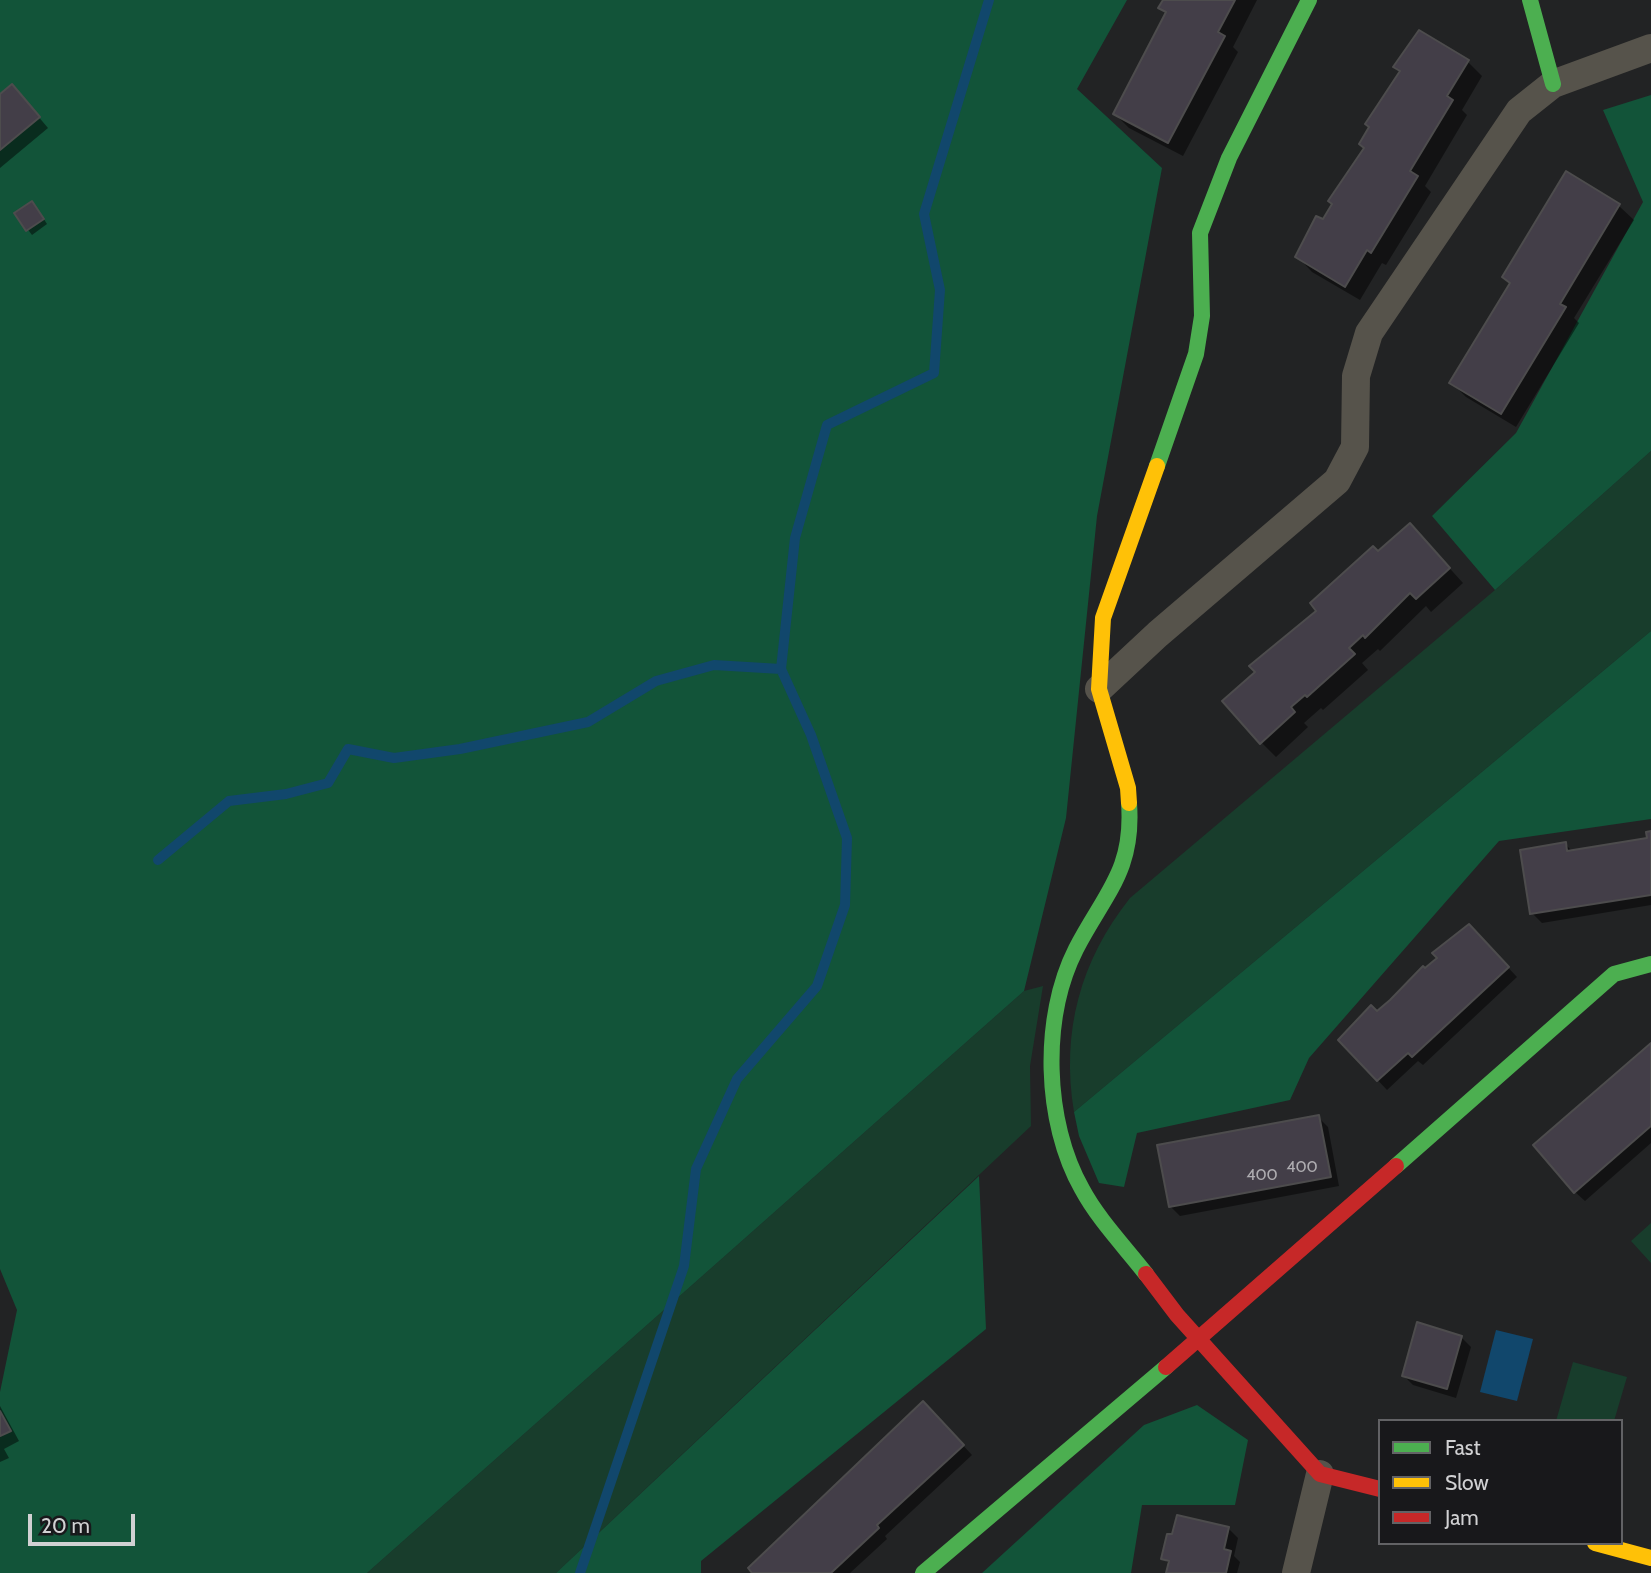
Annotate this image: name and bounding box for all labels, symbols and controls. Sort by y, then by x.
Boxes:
house number: 400 [1286,1157,1318,1177]
house number: 400 [1246,1165,1278,1185]
legend [1378,1419,1623,1545]
text: Fast [1445,1435,1481,1460]
text: Slow [1445,1470,1489,1495]
scale bar [32,1500,138,1544]
text: Jam [1445,1505,1479,1530]
text: 20 m [41,1513,90,1538]

